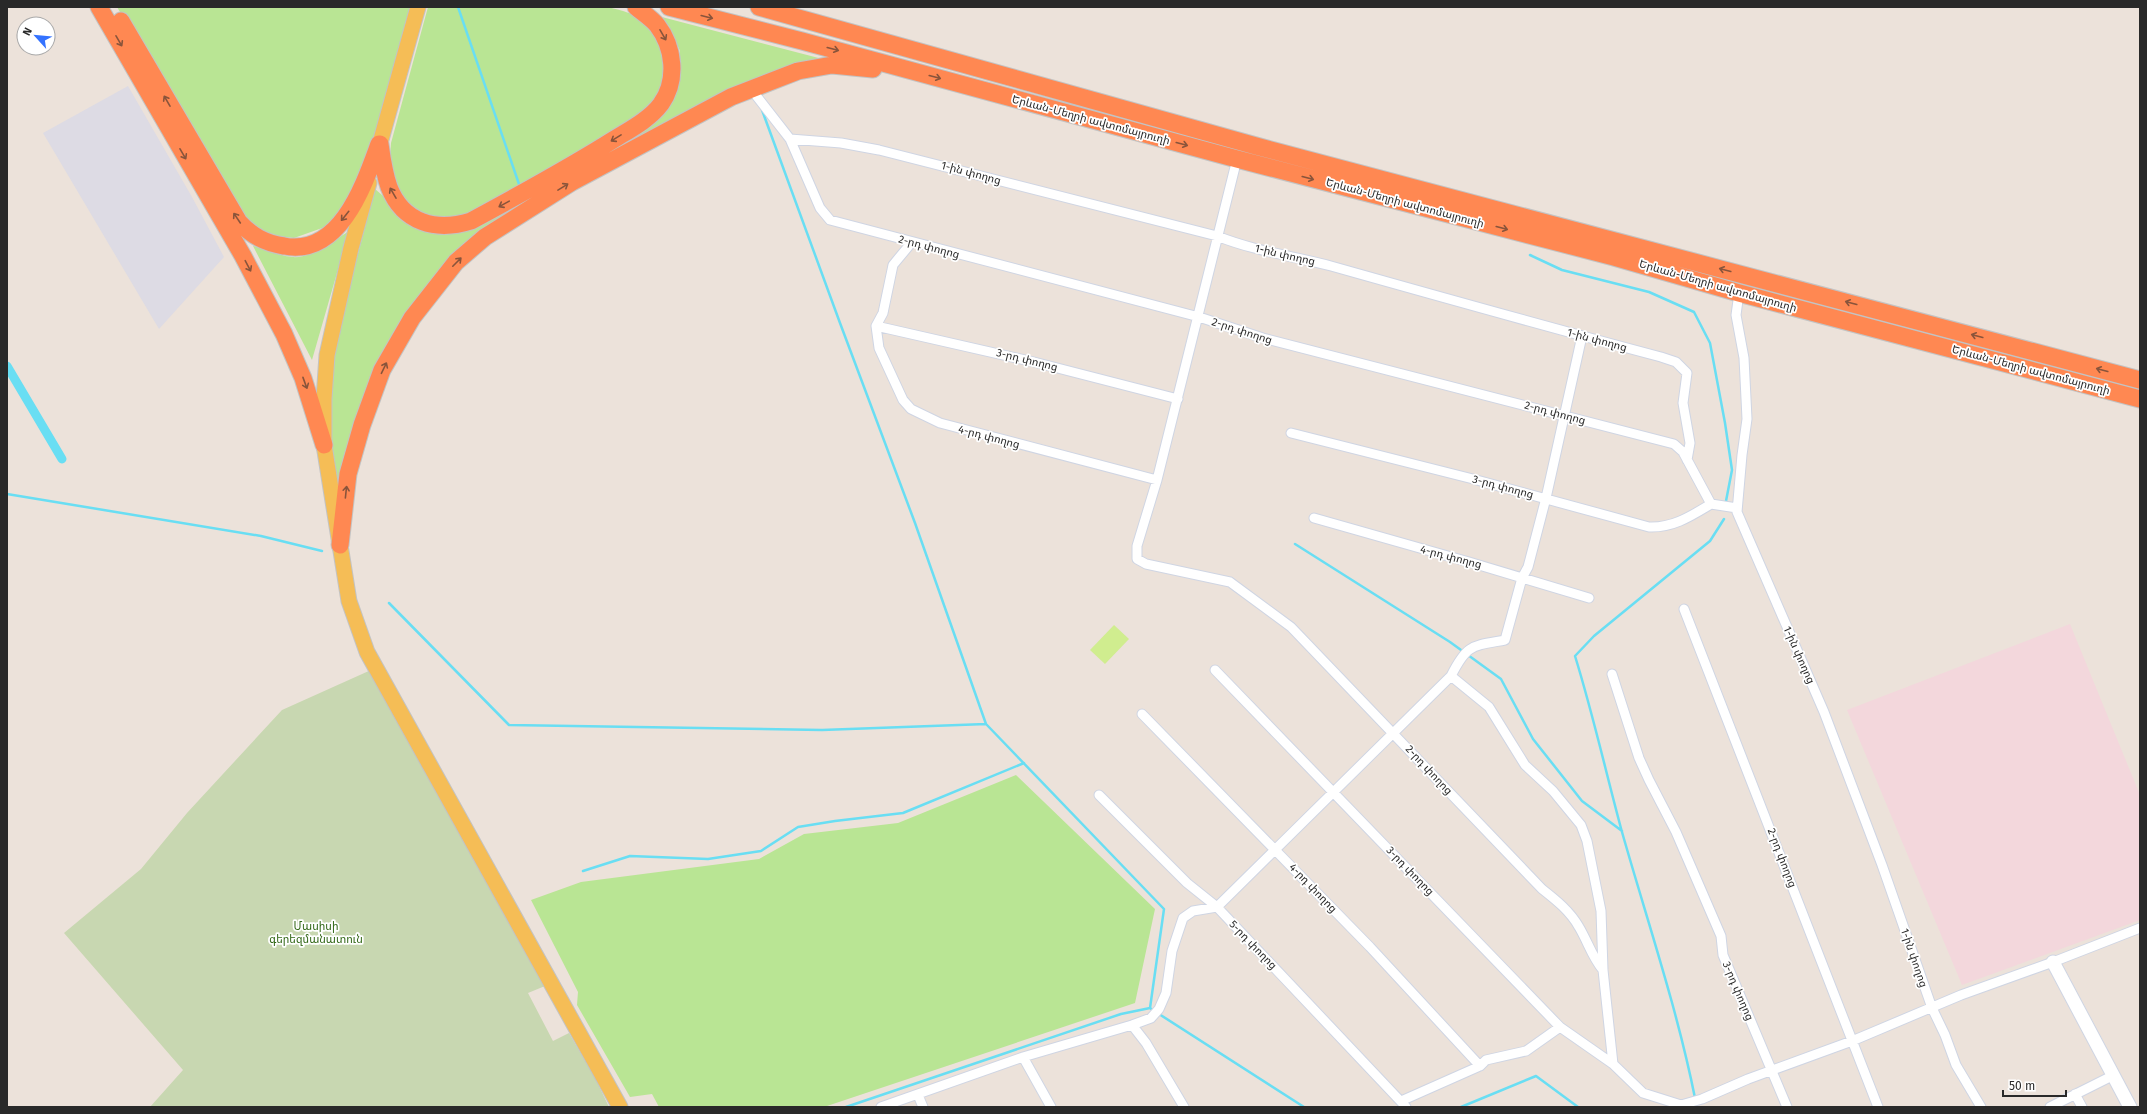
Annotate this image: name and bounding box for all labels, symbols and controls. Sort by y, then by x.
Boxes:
one-way arrow [700,13,713,21]
north arrow [16,16,56,56]
text: N [20,25,35,38]
one-way arrow [659,29,667,41]
one-way arrow [115,35,123,47]
one-way arrow [826,46,839,54]
one-way arrow [928,74,941,82]
street label: Երևան-Մեղրի ավտոմայրուղի [1011,93,1171,147]
one-way arrow [163,95,171,107]
one-way arrow [611,134,622,142]
one-way arrow [1175,141,1188,149]
one-way arrow [179,148,187,159]
street label: 1-ին փողոց [940,159,1002,187]
one-way arrow [1301,174,1314,182]
street label: Երևան-Մեղրի ավտոմայրուղի [1325,176,1485,230]
one-way arrow [558,183,569,191]
one-way arrow [388,187,396,199]
one-way arrow [498,200,510,208]
one-way arrow [340,211,349,222]
one-way arrow [233,213,241,224]
one-way arrow [1495,225,1508,232]
street label: 2-րդ փողոց [897,233,961,261]
street label: 1-ին փողոց [1254,242,1316,268]
one-way arrow [452,257,462,267]
street label: Երևան-Մեղրի ավտոմայրուղի [1638,257,1798,315]
one-way arrow [245,260,252,272]
one-way arrow [1719,266,1732,273]
one-way arrow [1845,299,1858,306]
street label: 2-րդ փողոց [1210,315,1274,347]
street label: 1-ին փողոց [1566,326,1628,354]
one-way arrow [1971,332,1984,340]
street label: Երևան-Մեղրի ավտոմայրուղի [1951,343,2111,397]
street label: 3-րդ փողոց [995,346,1059,374]
one-way arrow [381,362,388,374]
one-way arrow [2096,366,2109,374]
one-way arrow [301,377,309,389]
street label: 2-րդ փողոց [1523,399,1587,427]
street label: 4-րդ փողոց [957,423,1021,451]
street label: 3-րդ փողոց [1471,473,1535,501]
one-way arrow [342,486,350,499]
street label: 4-րդ փողոց [1419,543,1483,571]
street label: 1-ին փողոց [1781,624,1817,686]
street label: 2-րդ փողոց [1403,743,1455,797]
street label: 2-րդ փողոց [1765,826,1799,890]
street label: 3-րդ փողոց [1384,844,1436,898]
street label: 4-րդ փողոց [1286,861,1340,915]
street label: 5-րդ փողոց [1227,918,1279,972]
park label: Մասիսի գերեզմանատուն [269,920,363,946]
street label: 1-ին փողոց [1898,927,1930,989]
street label: 3-րդ փողոց [1720,960,1756,1022]
scale bar [2003,1072,2066,1098]
text: 50 m [2009,1079,2035,1093]

